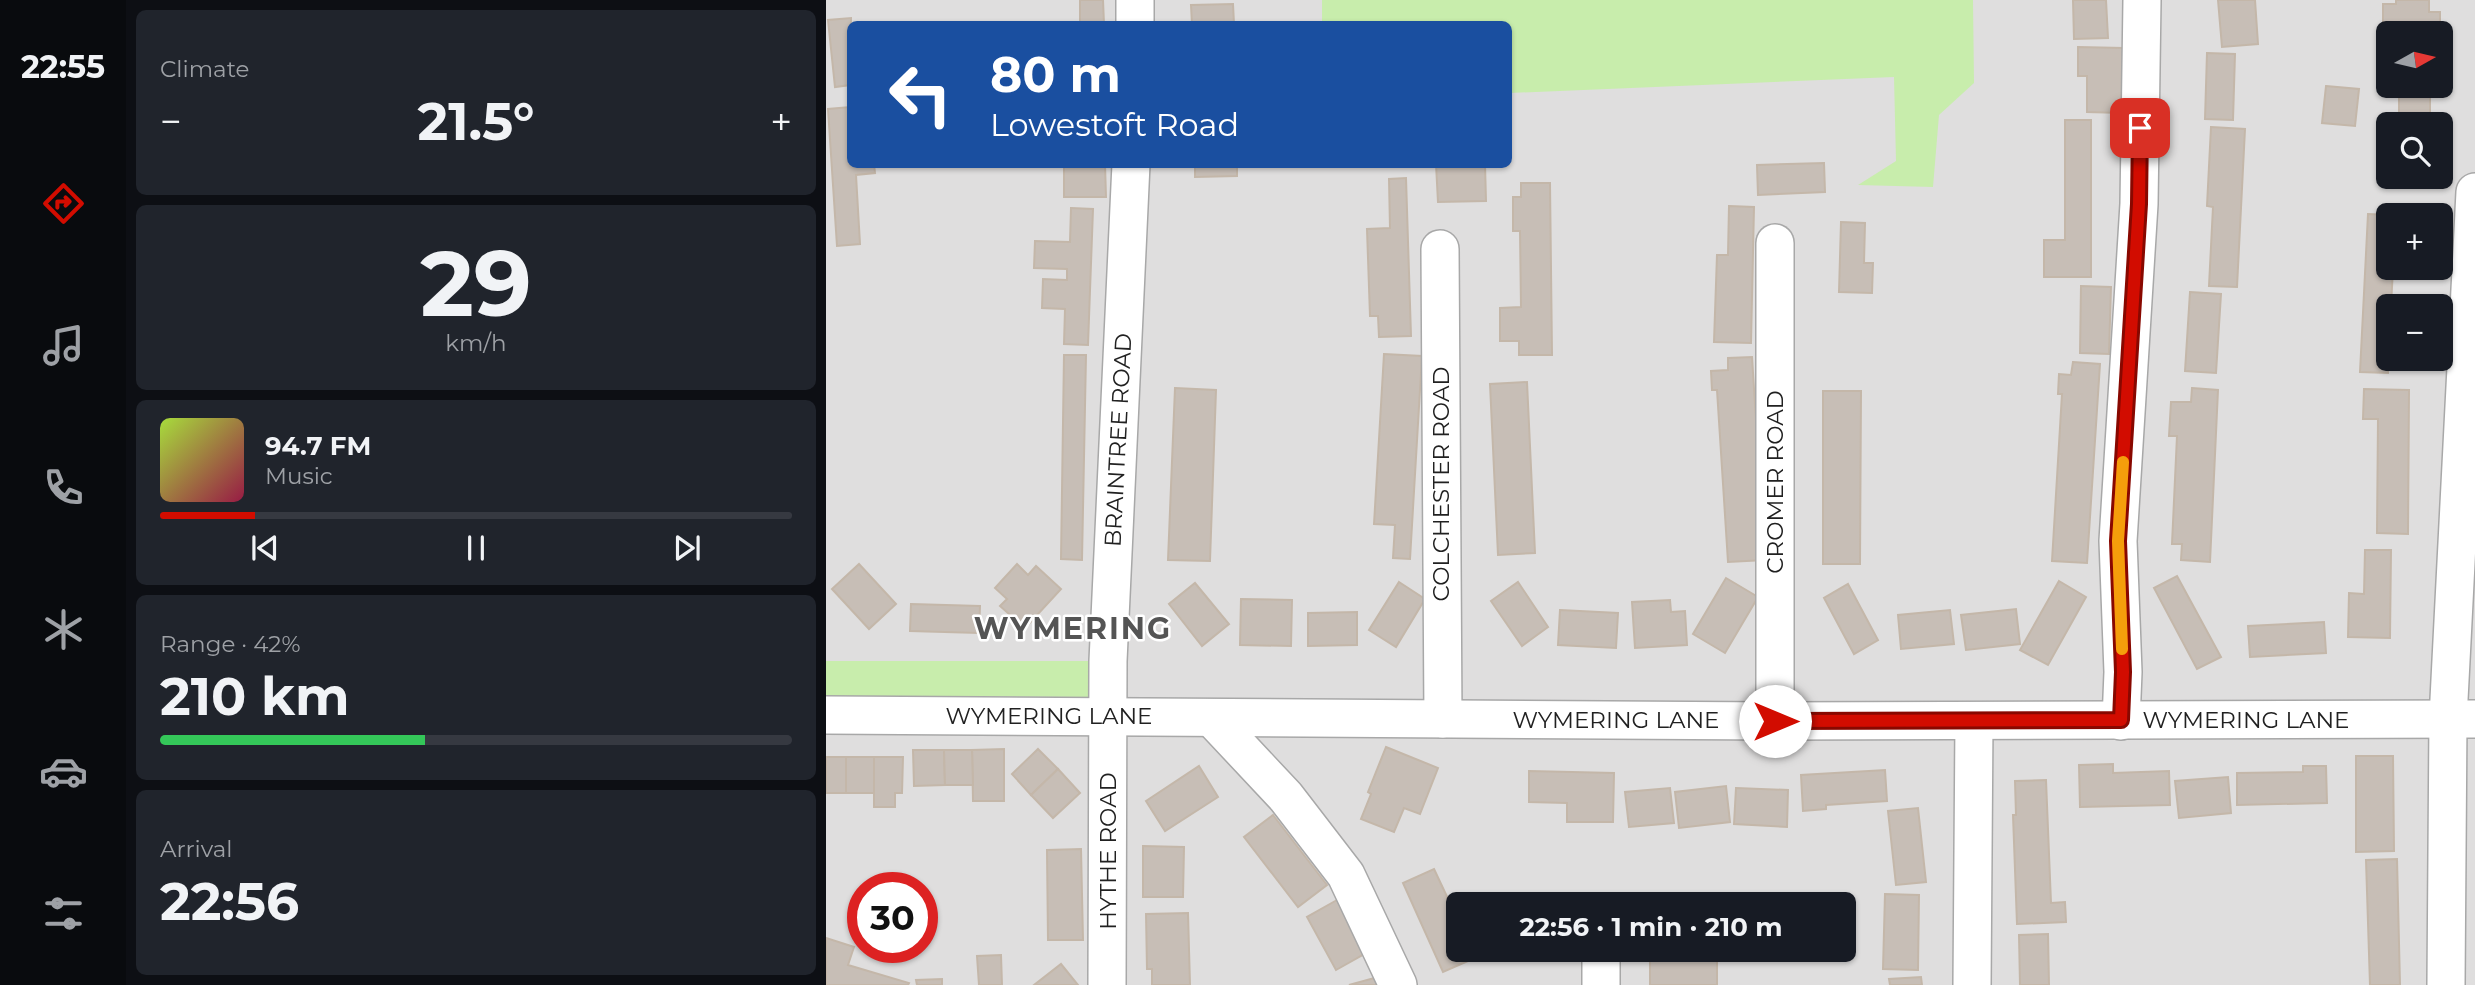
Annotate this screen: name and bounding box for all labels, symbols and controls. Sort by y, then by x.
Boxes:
north arrow [2376,21,2454,98]
map controls [2376,21,2453,371]
text: 80 m [990,45,1121,104]
text: 22:55 [21,47,105,86]
icon: left [875,49,966,140]
text: Climate [160,55,249,83]
text: 21.5° [417,90,535,153]
text: − [160,98,182,145]
text: + [770,98,792,145]
pin [2110,98,2170,158]
text: Lowestoft Road [990,105,1239,144]
icon: arrive [2121,109,2159,147]
button: search [2376,112,2453,189]
icon: directions [39,179,88,228]
button: + [2376,203,2453,280]
text: 29 [420,228,532,339]
button: − [2376,294,2453,371]
icon: music [39,321,88,370]
text: km/h [445,329,507,357]
street label: BRAINTREE ROAD [1098,332,1138,548]
street label: COLCHESTER ROAD [1427,367,1455,601]
street label: CROMER ROAD [1761,390,1789,574]
text: 94.7 FM [265,430,371,462]
text: Music [265,462,333,490]
icon: phone [39,463,88,512]
icon: previous [246,529,284,567]
icon: pause [457,529,495,567]
icon: next [668,529,706,567]
icon: climate [39,605,88,654]
district label: WYMERING [974,610,1172,647]
text: Range · 42% [160,630,301,658]
text: 210 km [160,665,350,728]
position arrow [1738,684,1812,758]
street label: WYMERING LANE [945,702,1153,730]
street label: WYMERING LANE [1512,706,1720,734]
street label: WYMERING LANE [2142,706,2350,734]
icon: car [39,747,88,796]
street label: HYTHE ROAD [1094,772,1122,930]
text: Arrival [160,835,233,863]
text: 22:56 [160,870,299,933]
speed limit sign: 30 [847,872,938,963]
icon: filters [39,889,88,938]
text: 22:56 · 1 min · 210 m [1519,911,1783,943]

